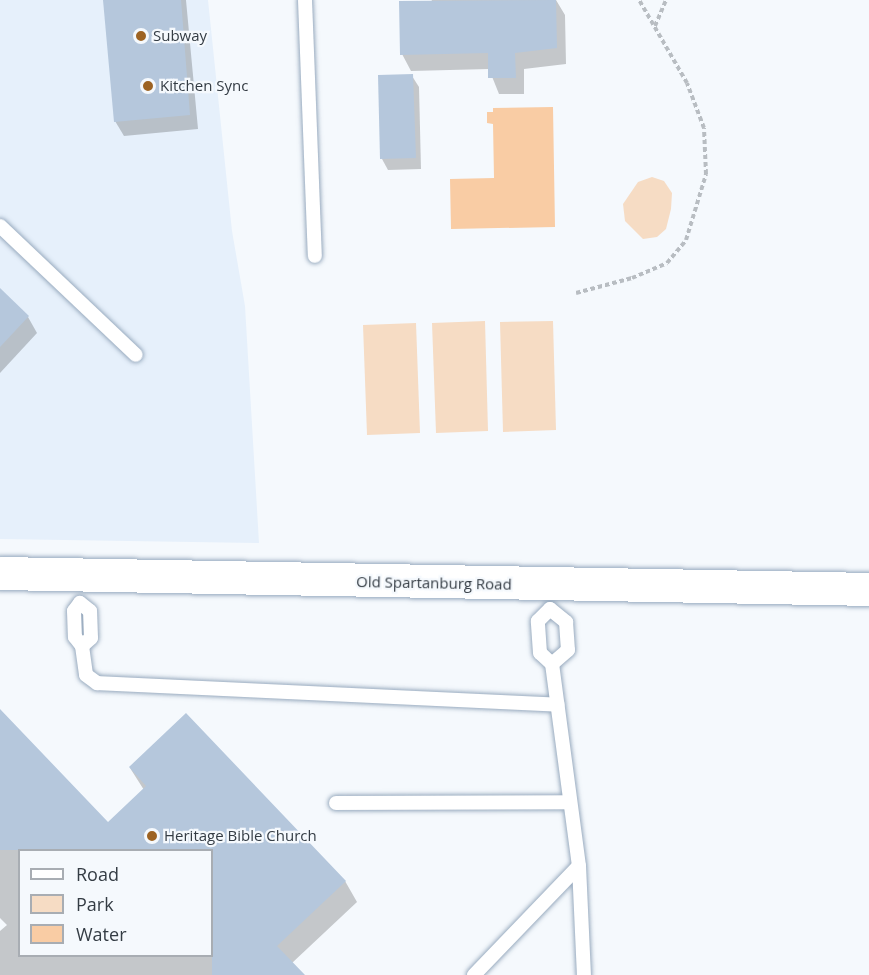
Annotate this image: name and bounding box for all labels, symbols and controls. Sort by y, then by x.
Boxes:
place label: Subway [153,27,207,45]
marker: Subway [134,29,148,43]
place label: Kitchen Sync [160,77,248,95]
marker: Kitchen Sync [141,79,155,93]
street label: Old Spartanburg Road [356,573,512,593]
place label: Heritage Bible Church [164,827,317,845]
marker: Heritage Bible Church [145,829,159,843]
legend [18,849,213,957]
text: Road [76,862,119,886]
text: Park [76,892,114,916]
text: Water [76,922,127,946]

